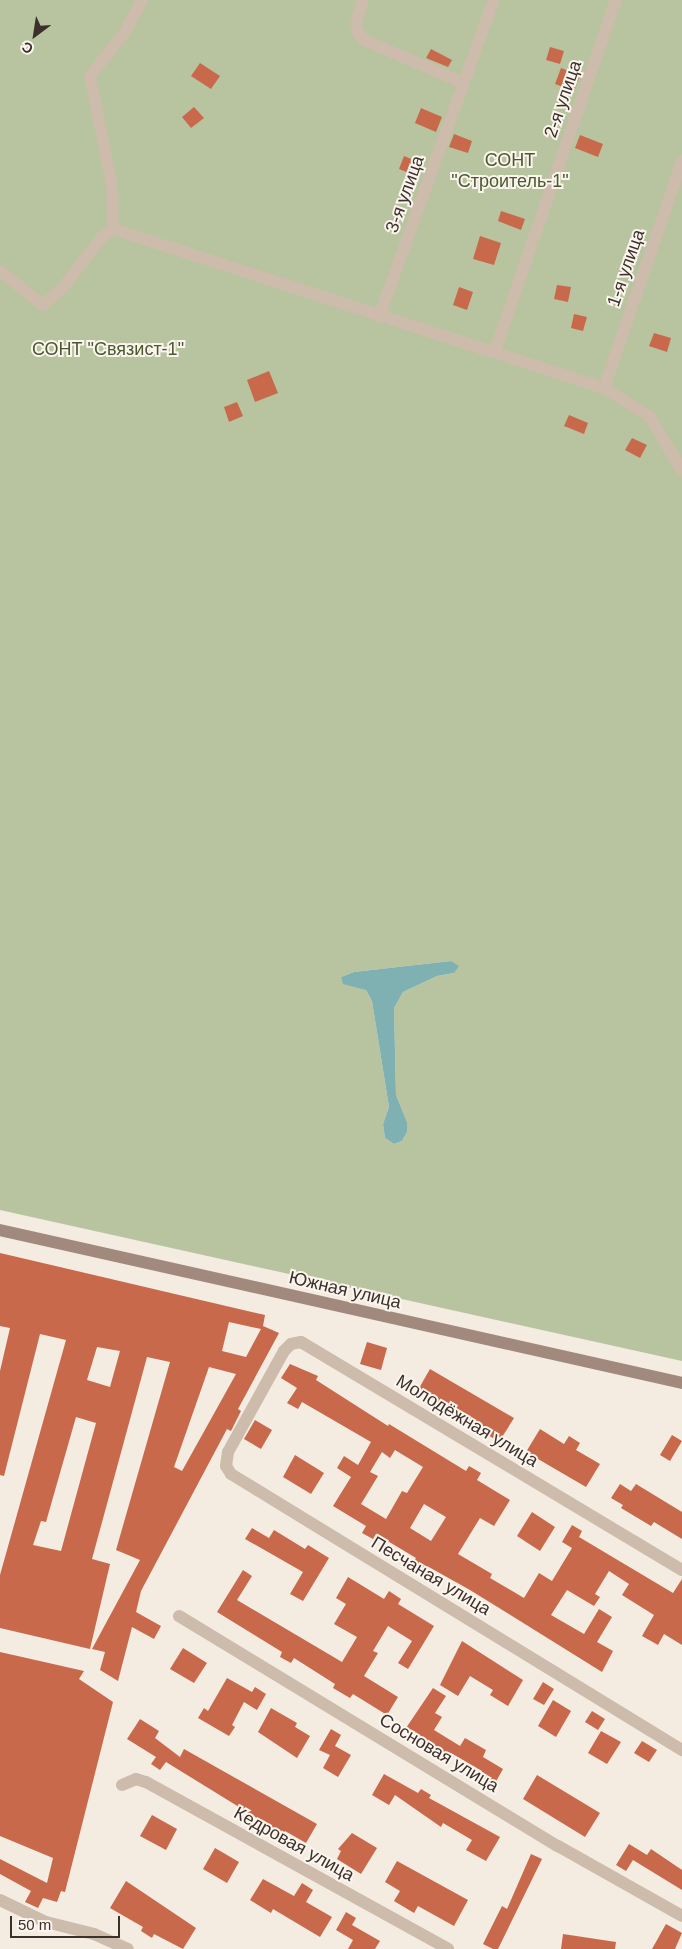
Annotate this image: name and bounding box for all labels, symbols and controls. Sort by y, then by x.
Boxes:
north arrow [10,10,60,60]
text: С [19,38,36,57]
street label: 2-я улица [540,58,586,140]
park label: СОНТ "Строитель-1" [451,150,569,192]
street label: 3-я улица [381,153,429,235]
street label: 1-я улица [603,227,649,309]
park label: СОНТ "Связист-1" [32,338,184,360]
street label: Южная улица [287,1267,403,1313]
street label: Молодёжная улица [392,1370,542,1472]
street label: Песчаная улица [367,1532,495,1620]
street label: Сосновая улица [375,1709,503,1797]
street label: Кедровая улица [230,1802,358,1886]
scale bar [12,1906,122,1938]
text: 50 m [18,1916,51,1933]

